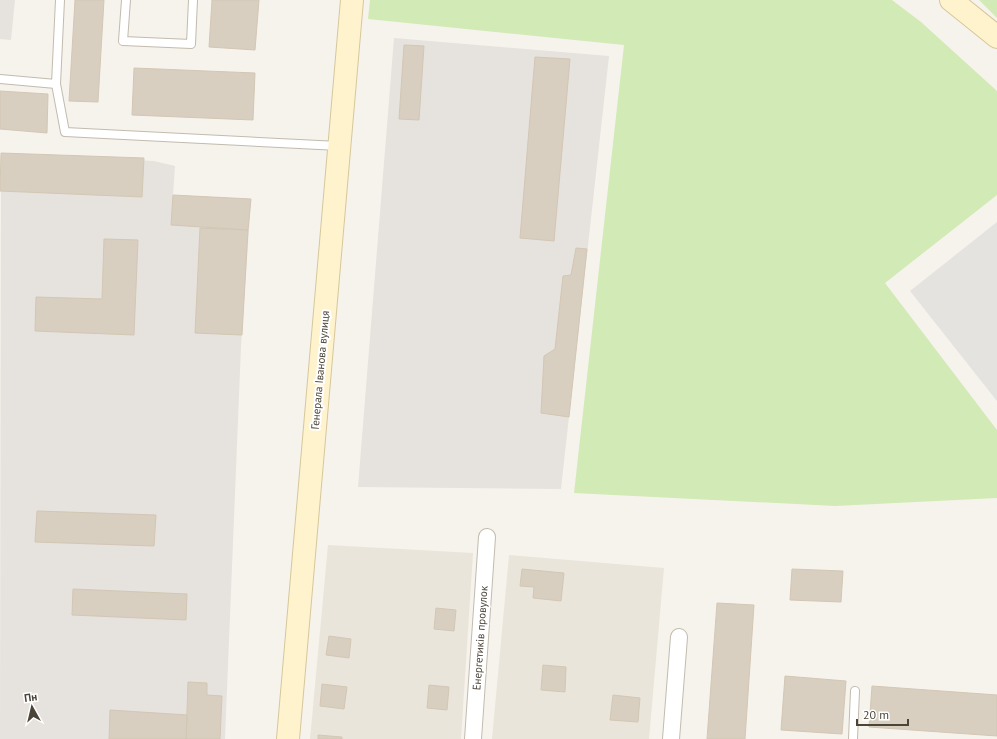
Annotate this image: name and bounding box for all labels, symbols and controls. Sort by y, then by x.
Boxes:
street label: Генерала Іванова вулиця [308,310,332,430]
street label: Енергетиків провулок [469,585,491,691]
north arrow [12,687,52,727]
text: Пн [23,689,38,705]
scale bar [857,701,908,727]
text: 20 m [863,707,889,722]

